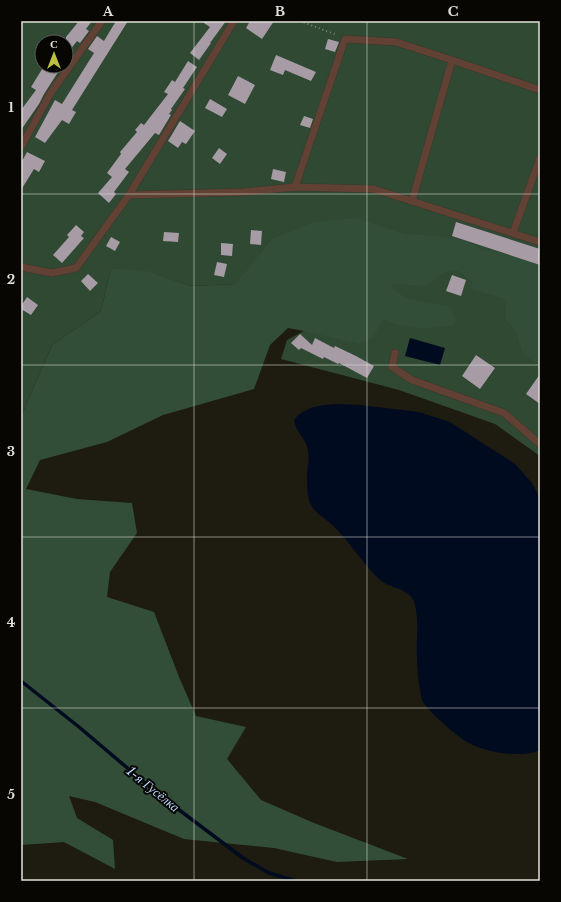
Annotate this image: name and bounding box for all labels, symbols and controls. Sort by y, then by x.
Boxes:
text: A [102,3,114,20]
text: B [275,3,285,20]
text: C [448,3,459,20]
north arrow [34,34,74,74]
text: С [50,37,58,51]
text: 1 [8,99,14,116]
text: 2 [7,271,15,288]
text: 3 [7,443,15,460]
text: 4 [7,614,16,631]
water label: 1-я Гусёлка [122,762,183,816]
text: 5 [7,786,15,803]

